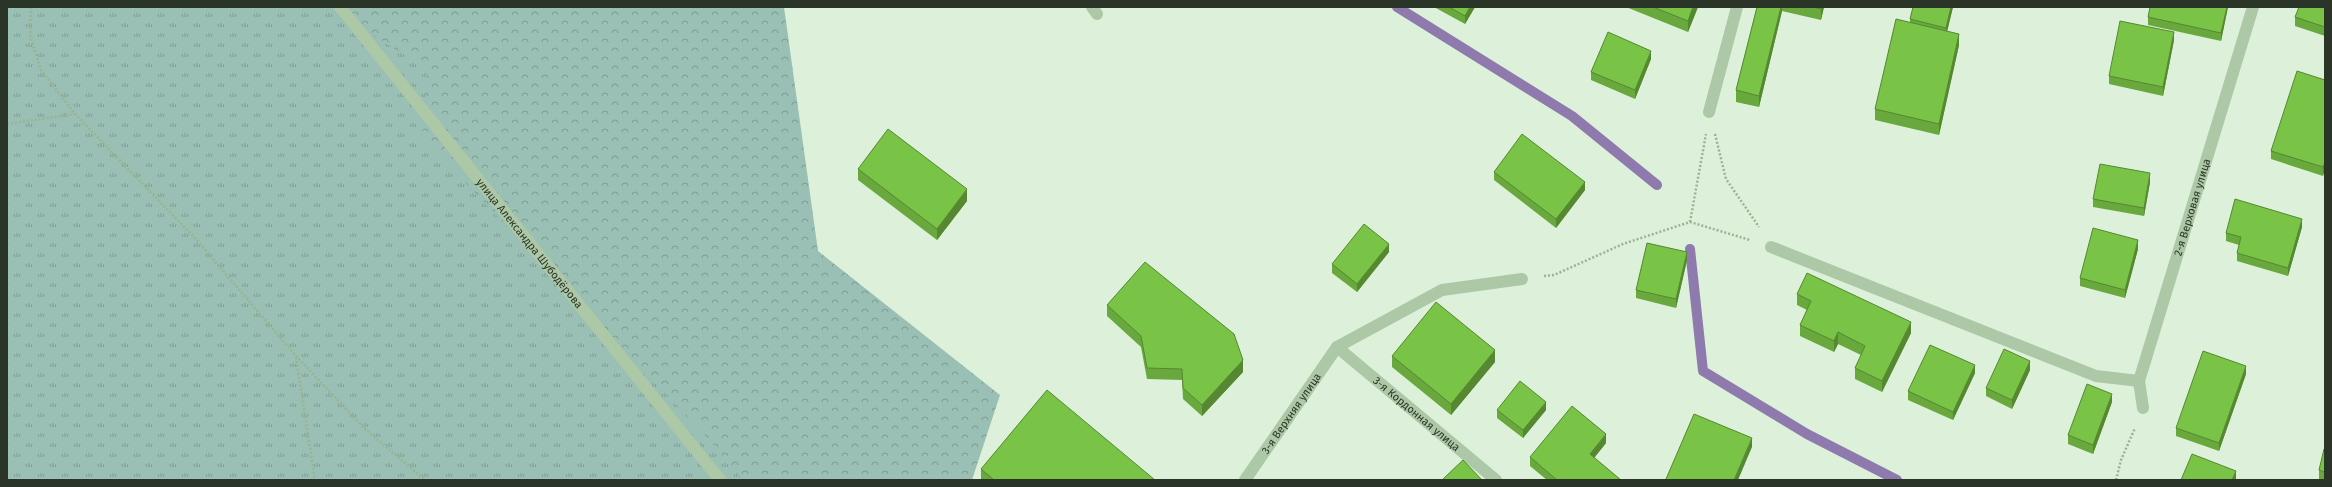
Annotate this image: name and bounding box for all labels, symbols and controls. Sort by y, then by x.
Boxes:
street label: 2-я Верховая улица [2171,157,2213,258]
street label: улица Александра Шубодёрова [474,176,586,311]
street label: 3-я Верхняя улица [1259,370,1324,456]
street label: 3-я Кордонная улица [1371,374,1463,454]

